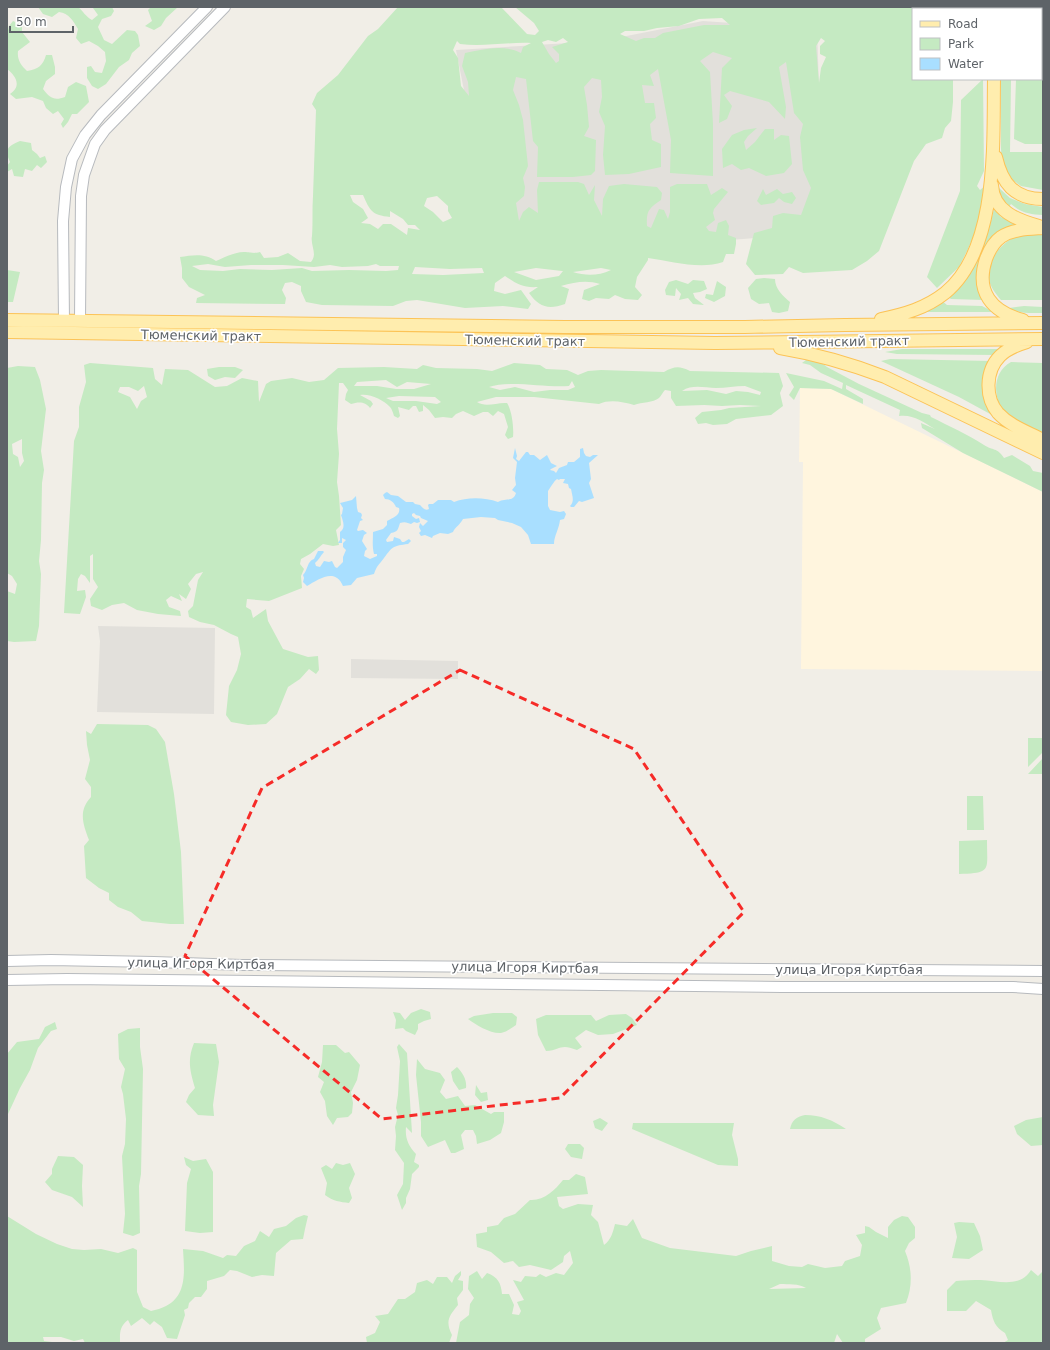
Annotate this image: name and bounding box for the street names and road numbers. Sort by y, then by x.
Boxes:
street label: Тюменский тракт [140,327,262,344]
street label: Тюменский тракт [464,332,586,349]
street label: Тюменский тракт [788,333,910,350]
street label: улица Игоря Киртбая [127,955,275,972]
street label: улица Игоря Киртбая [451,959,599,976]
street label: улица Игоря Киртбая [775,962,923,977]

